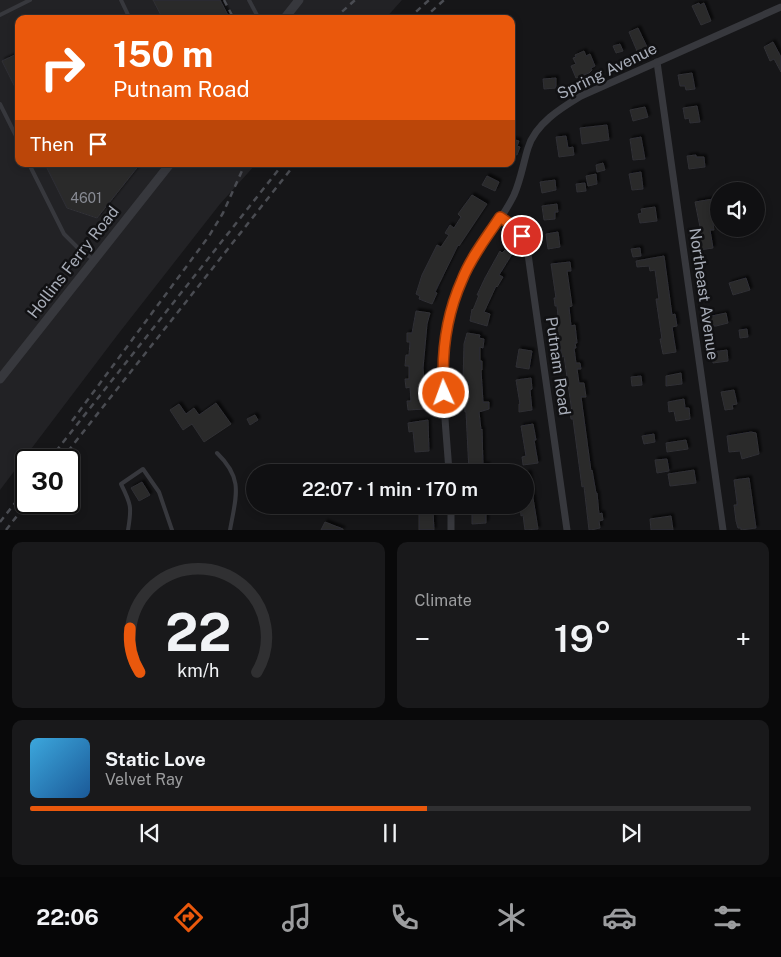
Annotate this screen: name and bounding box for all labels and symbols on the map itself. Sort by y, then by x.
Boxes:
street label: Spring Avenue [554,39,660,103]
house number: 4601 [70,190,102,206]
street label: Hollins Ferry Road [23,202,123,322]
pin [501,215,543,257]
street label: Northeast Avenue [685,227,723,361]
street label: Putnam Road [542,315,574,417]
position arrow [417,366,469,418]
speed limit sign: 30 [15,449,80,514]

